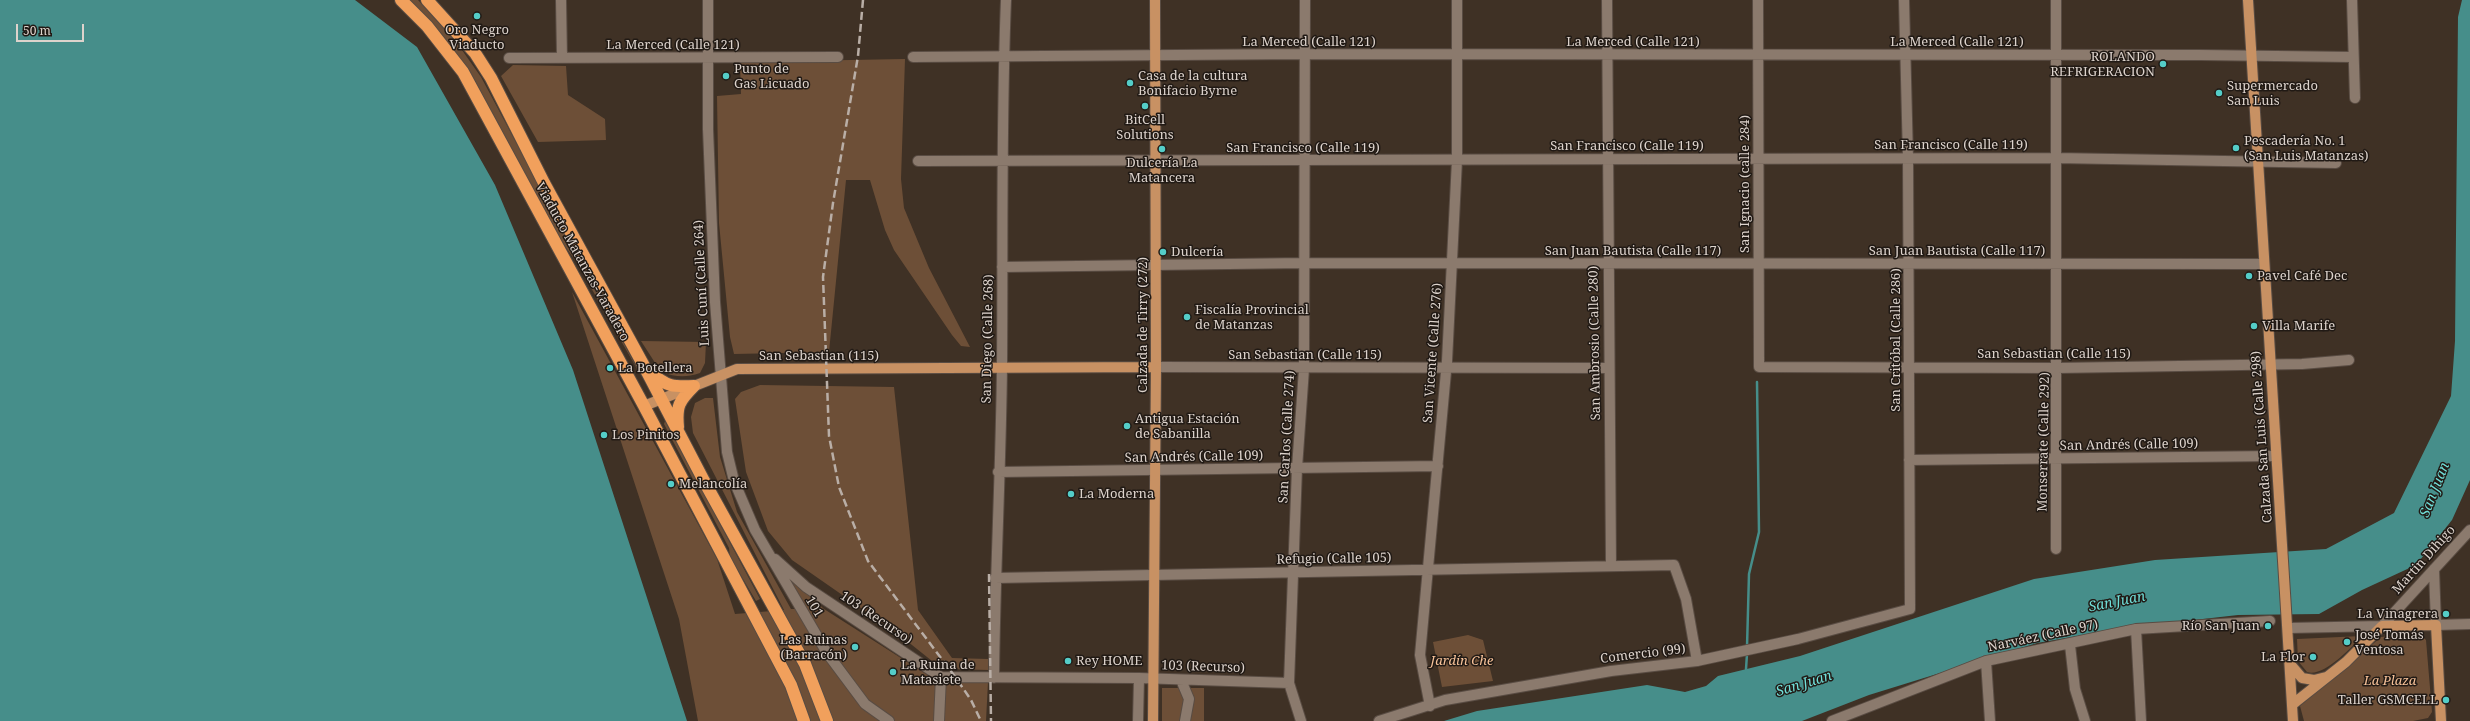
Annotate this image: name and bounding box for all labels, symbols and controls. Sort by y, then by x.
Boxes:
marker: Oro Negro Viaducto [472,11,482,21]
scale bar [18,16,86,42]
text: 50 m [23,22,51,39]
place label: Oro Negro Viaducto [445,22,509,53]
street label: La Merced (Calle 121) [1242,34,1376,50]
street label: La Merced (Calle 121) [1566,34,1700,50]
street label: La Merced (Calle 121) [1890,34,2024,50]
street label: La Merced (Calle 121) [606,37,740,53]
place label: ROLANDO REFRIGERACION [2050,49,2155,80]
marker: ROLANDO REFRIGERACION [2158,59,2168,69]
place label: Punto de Gas Licuado [734,61,810,92]
place label: Casa de la cultura Bonifacio Byrne [1138,68,1248,99]
marker: Punto de Gas Licuado [721,71,731,81]
marker: Casa de la cultura Bonifacio Byrne [1125,78,1135,88]
place label: Supermercado San Luis [2227,78,2318,109]
marker: Supermercado San Luis [2214,88,2224,98]
marker: BitCell Solutions [1140,101,1150,111]
place label: BitCell Solutions [1116,112,1174,143]
street label: San Ignacio (calle 284) [1737,115,1753,253]
place label: Pescadería No. 1 (San Luis Matanzas) [2244,133,2369,164]
street label: San Francisco (Calle 119) [1874,137,2028,153]
street label: San Francisco (Calle 119) [1550,138,1704,154]
street label: San Francisco (Calle 119) [1226,140,1380,156]
marker: Pescadería No. 1 (San Luis Matanzas) [2231,143,2241,153]
marker: Dulcería La Matancera [1157,144,1167,154]
place label: Dulcería La Matancera [1126,155,1198,186]
street label: Viaducto Matanzas-Varadero [532,180,632,344]
street label: Luis Cuní (Calle 264) [691,219,713,347]
street label: San Juan Bautista (Calle 117) [1545,243,1721,259]
street label: San Juan Bautista (Calle 117) [1869,243,2045,259]
place label: Dulcería [1171,244,1224,260]
marker: Dulcería [1158,247,1168,257]
street label: Calzada de Tirry (272) [1135,257,1151,393]
street label: San Ambrosio (Calle 280) [1586,266,1604,420]
street label: San Critóbal (Calle 286) [1888,268,1904,412]
place label: Pavel Café Dec [2257,268,2347,284]
marker: Pavel Café Dec [2244,271,2254,281]
street label: San Diego (Calle 268) [979,274,997,404]
street label: San Vicente (Calle 276) [1420,283,1446,423]
place label: Fiscalía Provincial de Matanzas [1195,302,1309,333]
marker: Fiscalía Provincial de Matanzas [1182,312,1192,322]
place label: Villa Marife [2262,318,2335,334]
marker: Villa Marife [2249,321,2259,331]
street label: San Sebastian (Calle 115) [1977,346,2131,362]
street label: San Sebastian (Calle 115) [1228,347,1382,363]
street label: San Sebastian (115) [759,348,879,364]
street label: Calzada San Luis (Calle 298) [2248,350,2276,524]
place label: La Botellera [618,360,693,376]
marker: La Botellera [605,363,615,373]
street label: San Carlos (Calle 274) [1276,370,1298,504]
street label: Monserrate (Calle 292) [2035,372,2053,512]
place label: Antigua Estación de Sabanilla [1135,411,1240,442]
marker: Antigua Estación de Sabanilla [1122,421,1132,431]
place label: Los Pinitos [612,427,679,443]
marker: Los Pinitos [599,430,609,440]
street label: San Andrés (Calle 109) [2060,436,2198,454]
street label: San Andrés (Calle 109) [1125,448,1263,466]
water label: San Juan [2416,460,2454,520]
place label: Melancolía [679,476,747,492]
marker: Melancolía [666,479,676,489]
place label: La Moderna [1079,486,1154,502]
marker: La Moderna [1066,489,1076,499]
street label: Martin Dihigo [2389,523,2459,597]
street label: Refugio (Calle 105) [1276,550,1392,568]
street label: 103 (Recurso) [837,588,915,648]
water label: San Juan [2087,588,2147,616]
street label: 101 [802,594,826,620]
place label: La Vinagrera [2357,606,2438,622]
marker: La Vinagrera [2441,609,2451,619]
street label: Narváez (Calle 97) [1986,617,2100,655]
place label: Río San Juan [2182,618,2260,634]
marker: Río San Juan [2263,621,2273,631]
place label: José Tomás Ventosa [2355,627,2424,658]
place label: Las Ruinas (Barracón) [780,632,847,663]
marker: José Tomás Ventosa [2342,637,2352,647]
street label: Comercio (99) [1599,641,1687,667]
marker: Las Ruinas (Barracón) [850,642,860,652]
place label: La Flor [2261,649,2305,665]
marker: La Flor [2308,652,2318,662]
place label: Rey HOME [1076,653,1142,669]
park label: Jardín Che [1431,653,1493,669]
marker: Rey HOME [1063,656,1073,666]
place label: La Ruina de Matasiete [901,657,975,688]
street label: 103 (Recurso) [1161,658,1245,676]
marker: La Ruina de Matasiete [888,667,898,677]
water label: San Juan [1774,668,1834,700]
park label: La Plaza [2364,673,2416,689]
place label: Taller GSMCELL [2338,692,2438,708]
marker: Taller GSMCELL [2441,695,2451,705]

